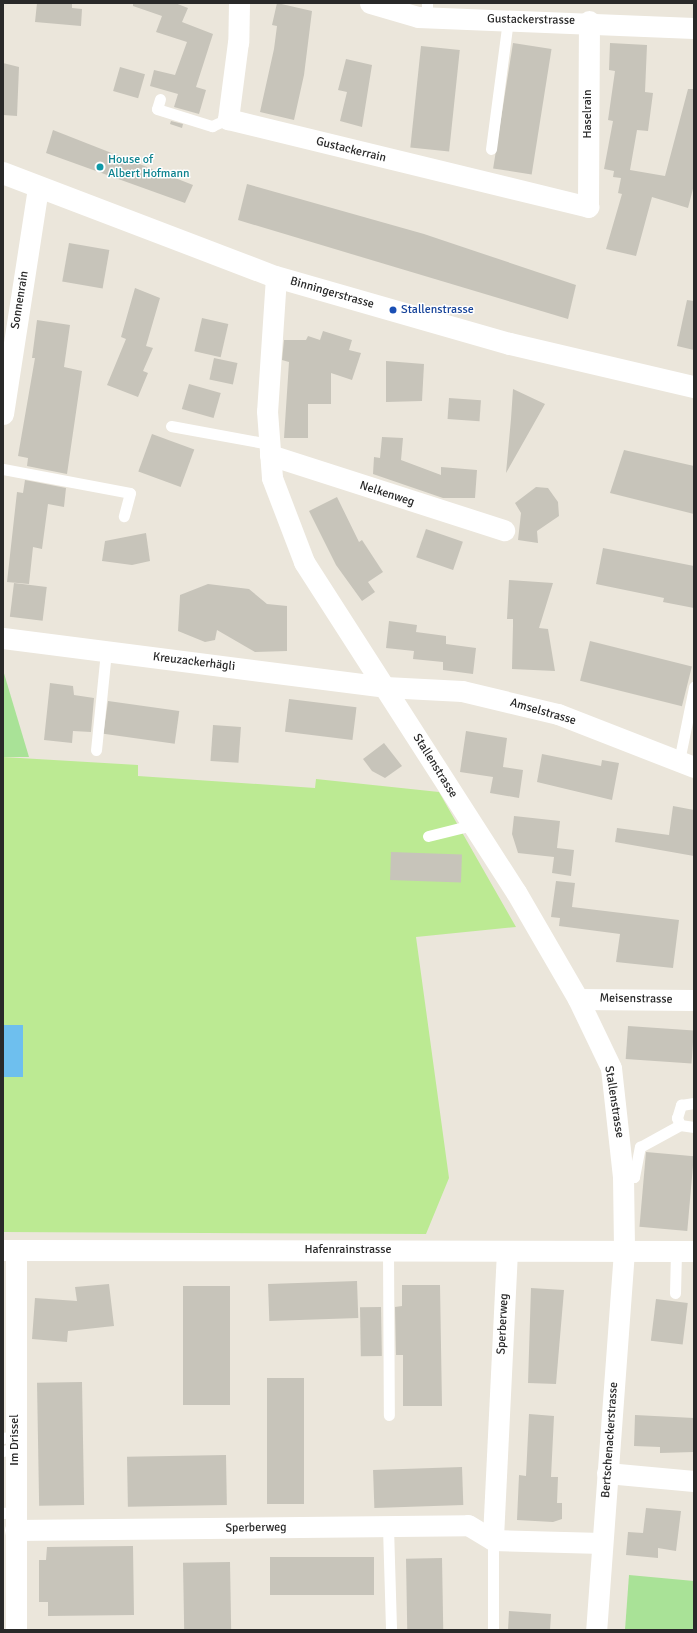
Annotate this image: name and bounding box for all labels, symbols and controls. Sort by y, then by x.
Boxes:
street label: Gustackerstrasse [487,12,575,28]
street label: Haselrain [581,89,595,139]
street label: Gustackerrain [314,134,388,166]
place label: House of Albert Hofmann [108,153,190,181]
marker: House of Albert Hofmann [95,162,105,172]
street label: Sonnenrain [8,270,32,330]
street label: Binningerstrasse [288,274,376,312]
place label: Stallenstrasse [401,303,474,317]
marker: Stallenstrasse [388,305,398,315]
street label: Nelkenweg [358,478,416,510]
street label: Kreuzackerhägli [152,650,236,674]
street label: Amselstrasse [508,696,578,728]
street label: Stallenstrasse [410,731,460,801]
street label: Meisenstrasse [599,991,673,1007]
street label: Stallenstrasse [601,1065,627,1139]
street label: Hafenrainstrasse [304,1243,392,1257]
street label: Sperberweg [494,1293,512,1355]
street label: Bertschenackerstrasse [599,1381,621,1499]
street label: Im Drissel [8,1414,22,1466]
street label: Sperberweg [225,1520,287,1536]

